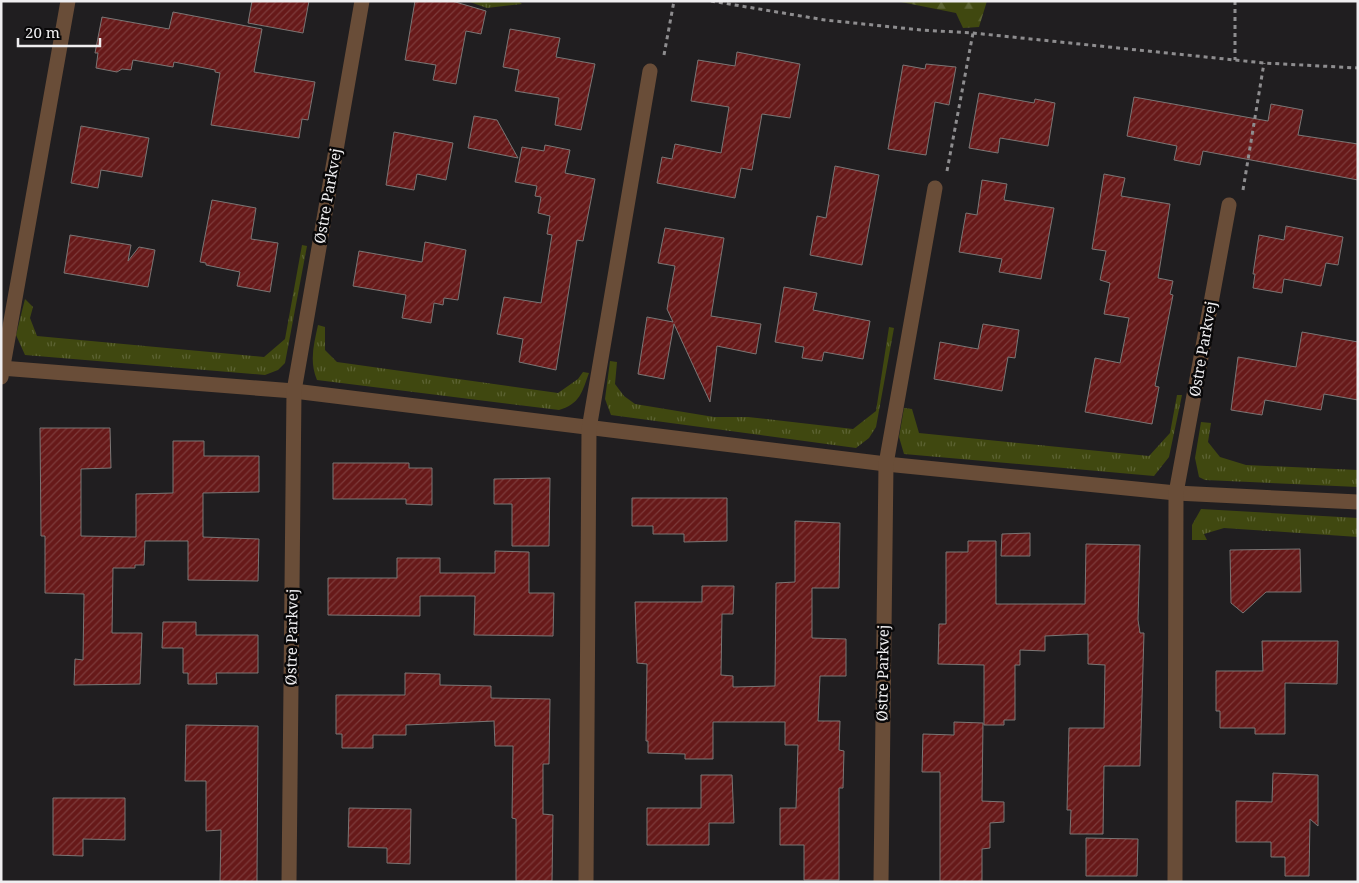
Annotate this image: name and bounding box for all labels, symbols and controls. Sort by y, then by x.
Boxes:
scale bar [18,15,100,47]
text: 20 m [25,22,60,42]
street label: Østre Parkvej [309,146,345,245]
street label: Østre Parkvej [1184,299,1220,398]
street label: Østre Parkvej [280,588,302,686]
street label: Østre Parkvej [871,624,893,722]

